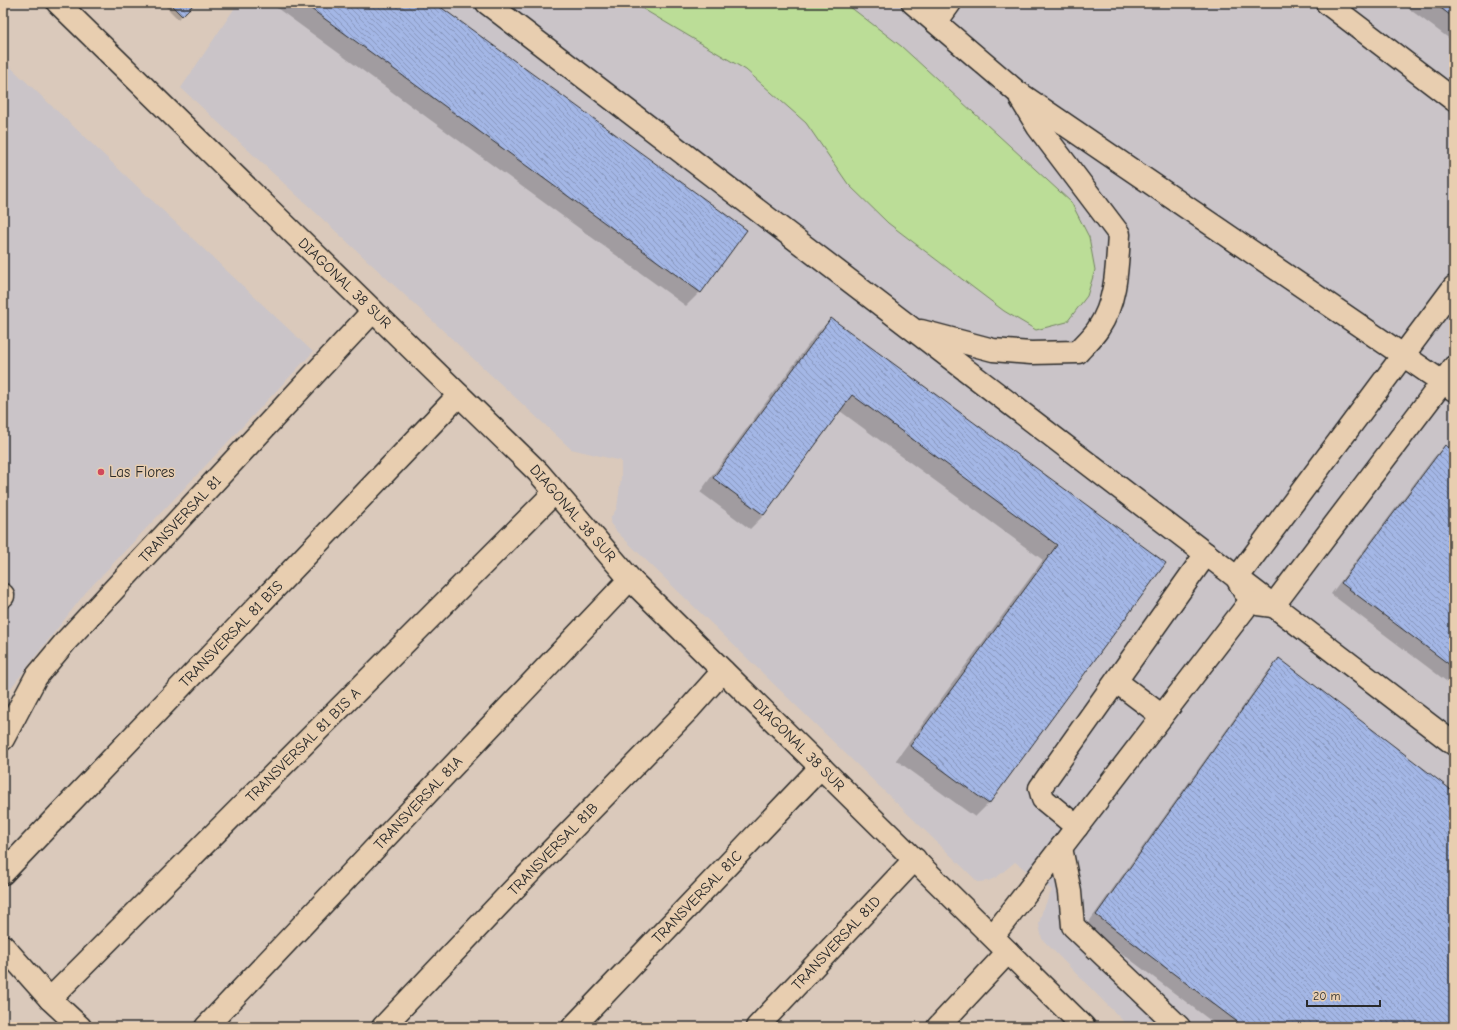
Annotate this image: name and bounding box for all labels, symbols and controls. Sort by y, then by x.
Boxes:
street label: DIAGONAL 38 SUR [295,234,396,332]
street label: DIAGONAL 38 SUR [526,461,620,565]
place label: Las Flores [109,463,175,481]
marker: Las Flores [96,467,106,477]
street label: TRANSVERSAL 81 [135,472,225,566]
street label: TRANSVERSAL 81 BIS [175,577,287,691]
street label: TRANSVERSAL 81 BIS A [242,684,364,806]
street label: DIAGONAL 38 SUR [749,695,849,795]
street label: TRANSVERSAL 81A [370,752,466,854]
street label: TRANSVERSAL 81B [504,799,602,899]
street label: TRANSVERSAL 81C [648,847,746,947]
street label: TRANSVERSAL 81D [788,892,884,994]
scale bar [1307,982,1380,1008]
text: 20 m [1313,989,1341,1003]

